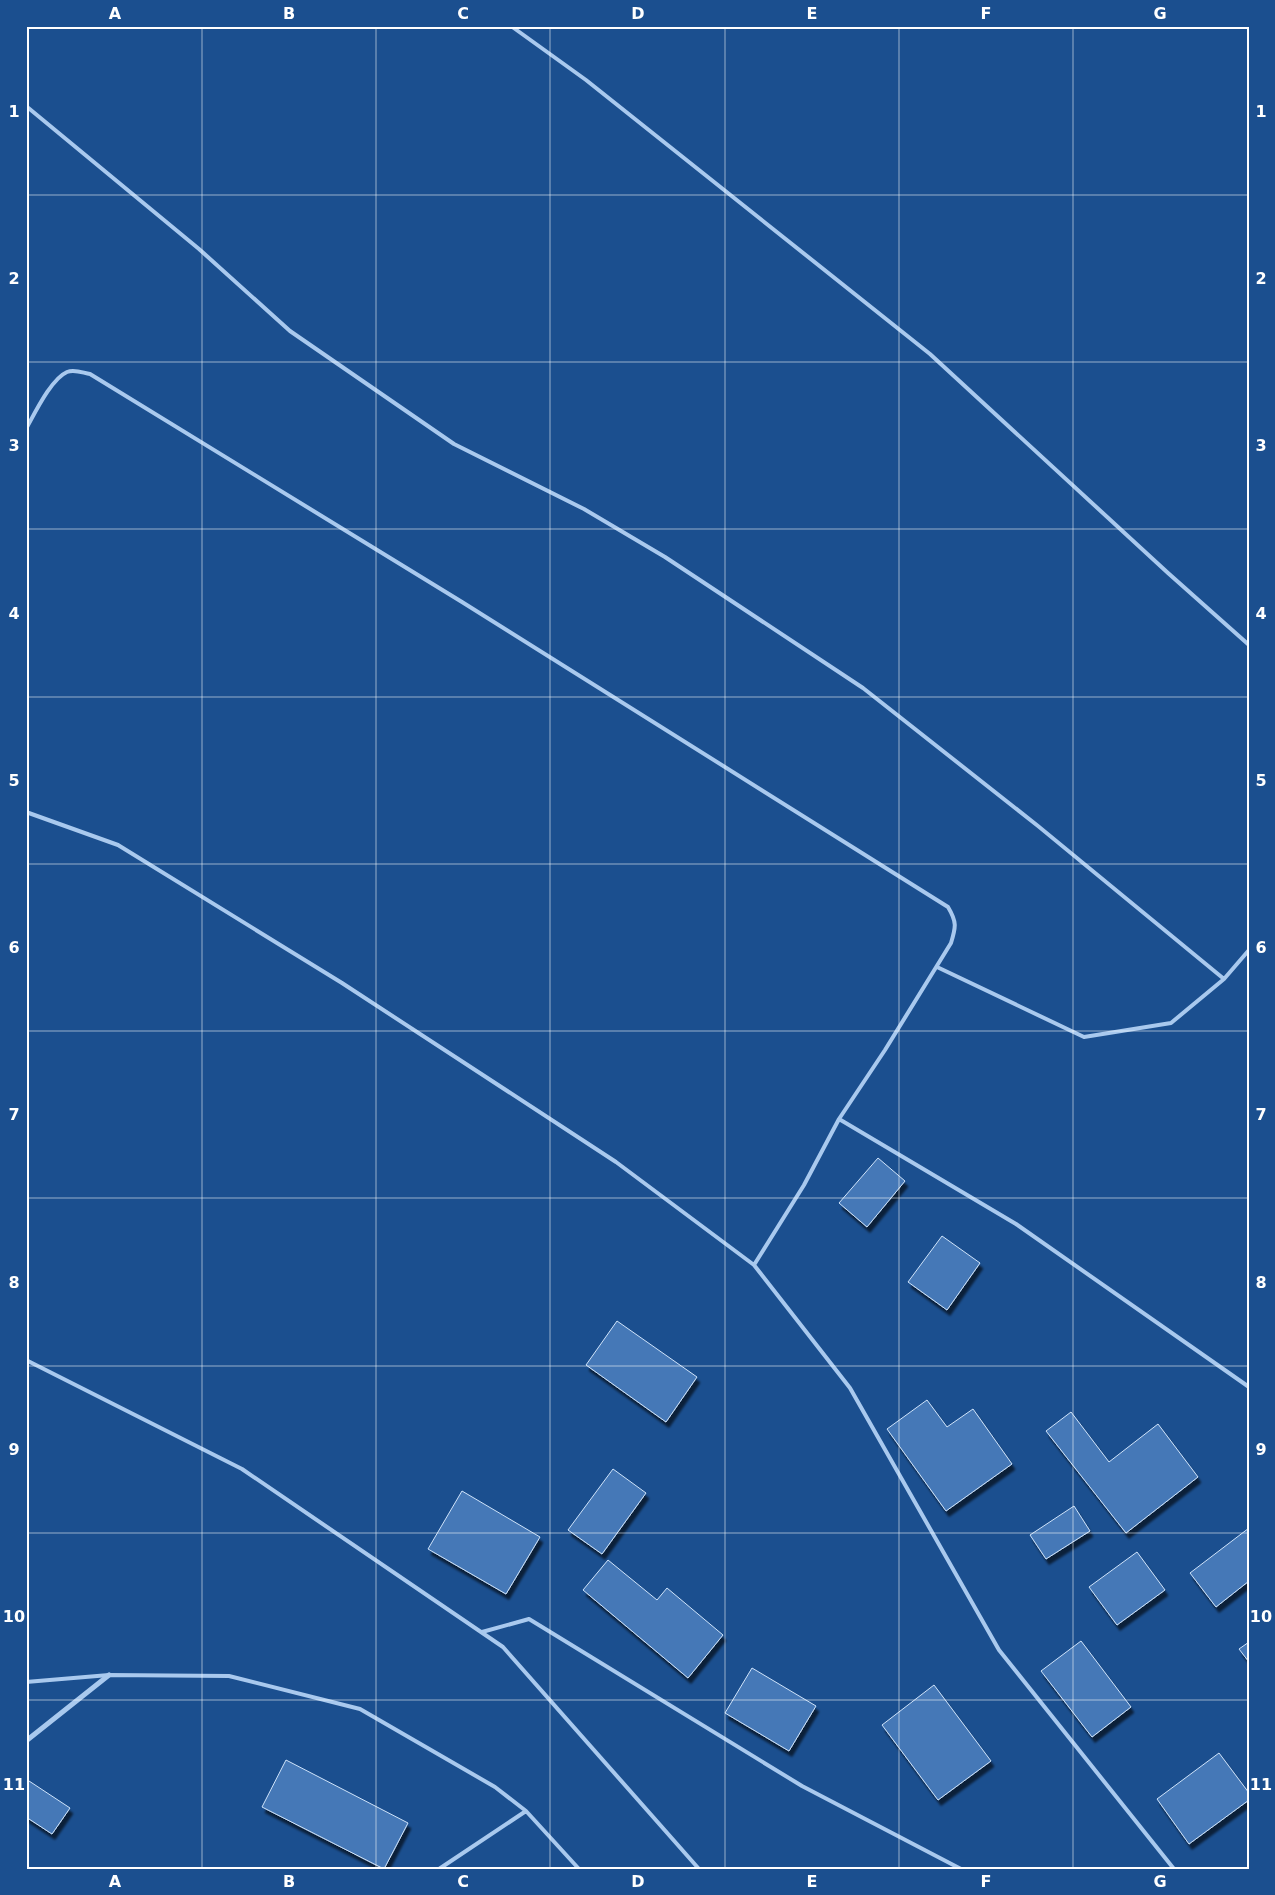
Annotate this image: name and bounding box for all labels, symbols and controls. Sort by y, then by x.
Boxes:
text: A [109,4,122,23]
text: B [283,4,295,23]
text: C [457,4,469,23]
text: D [631,4,645,23]
text: E [807,4,817,23]
text: F [981,4,991,23]
text: G [1153,4,1167,23]
text: 1 [8,102,20,121]
text: 1 [1255,102,1267,121]
text: 2 [8,269,20,288]
text: 2 [1255,269,1267,288]
text: 3 [8,436,20,455]
text: 3 [1255,436,1267,455]
text: 4 [8,604,20,623]
text: 4 [1255,604,1267,623]
text: 5 [8,771,20,790]
text: 5 [1255,771,1267,790]
text: 6 [8,938,20,957]
text: 6 [1255,938,1267,957]
text: 7 [8,1105,20,1124]
text: 7 [1255,1105,1267,1124]
text: 8 [8,1273,20,1292]
text: 8 [1255,1273,1267,1292]
text: 9 [8,1440,20,1459]
text: 9 [1255,1440,1267,1459]
text: 10 [3,1607,25,1626]
text: 10 [1250,1607,1272,1626]
text: 11 [3,1775,25,1794]
text: 11 [1250,1775,1272,1794]
text: A [109,1872,122,1891]
text: B [283,1872,295,1891]
text: C [457,1872,469,1891]
text: D [631,1872,645,1891]
text: E [807,1872,817,1891]
text: F [981,1872,991,1891]
text: G [1153,1872,1167,1891]

